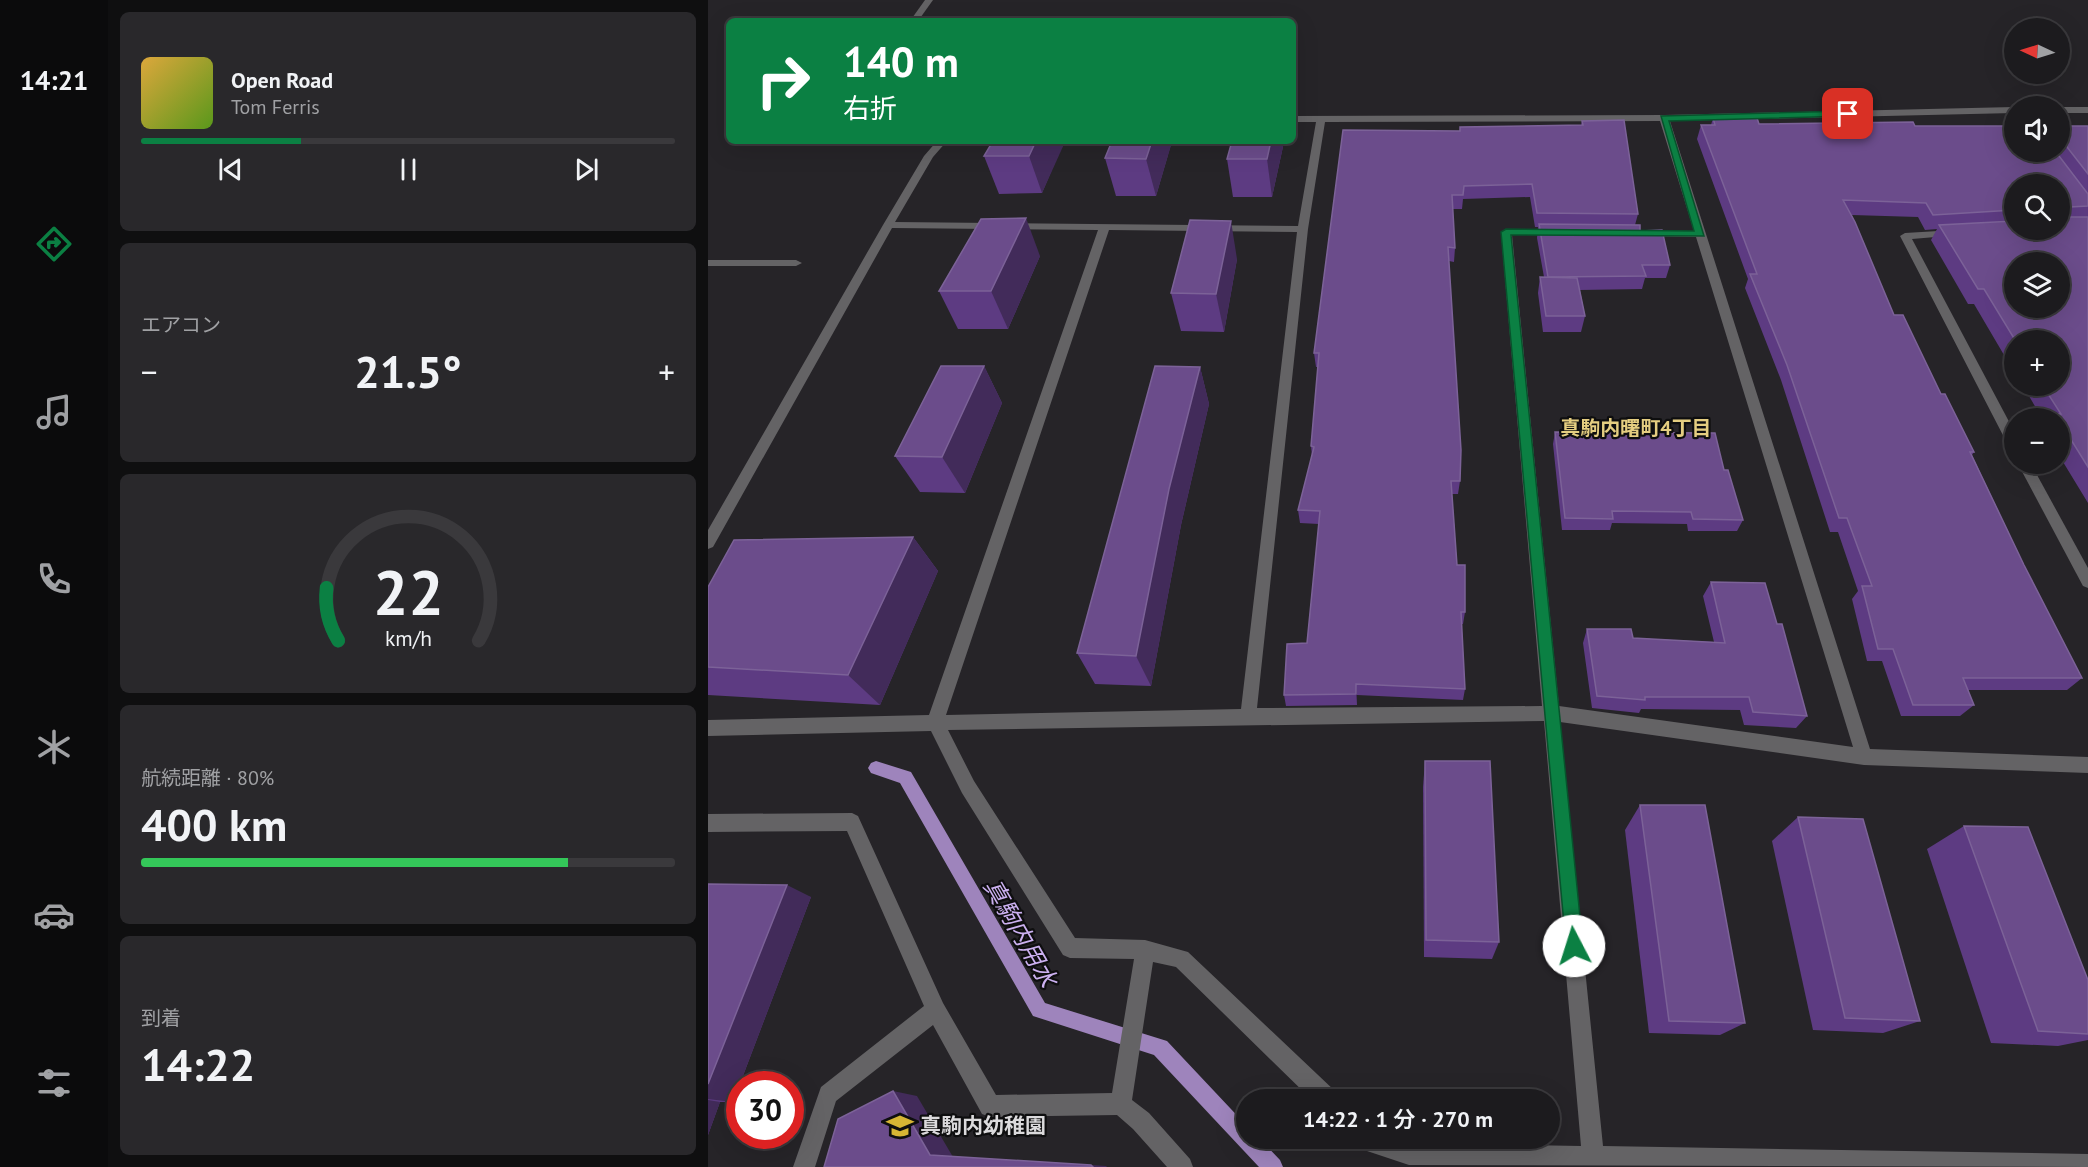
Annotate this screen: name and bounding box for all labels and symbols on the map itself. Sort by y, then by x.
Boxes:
north arrow [2004,18,2070,84]
pin [1822,88,1873,139]
district label: 真駒内曙町4丁目 [1560,415,1712,441]
water label: 真駒内用水 [977,873,1065,995]
position arrow [1542,914,1606,978]
speed limit sign: 30 [726,1071,804,1149]
school or university icon: 真駒内幼稚園 [885,1111,915,1141]
place label: 真駒内幼稚園 [920,1112,1046,1139]

